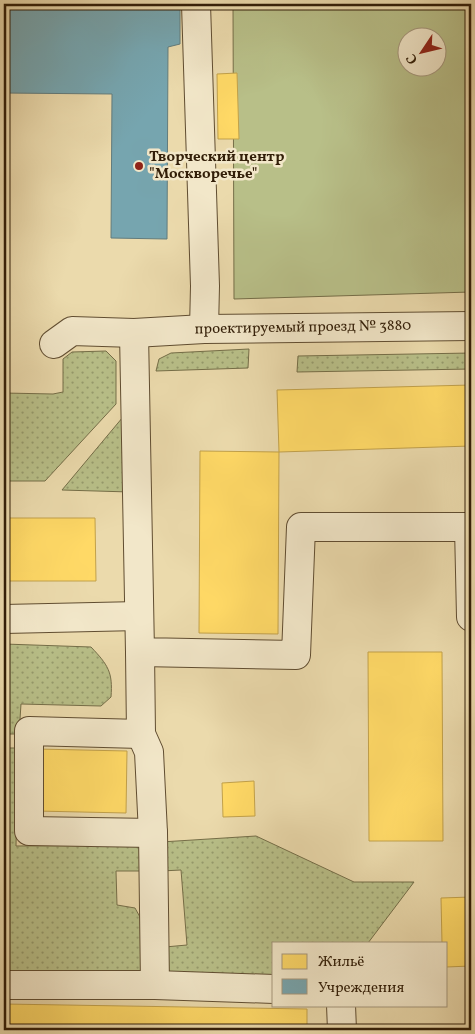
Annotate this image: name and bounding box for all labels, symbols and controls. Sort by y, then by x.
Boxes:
north arrow [398,28,448,78]
text: С [402,49,423,68]
place label: Творческий центр "Москворечье" [149,147,284,185]
marker: Творческий центр "Москворечье" [133,160,145,172]
street label: проектируемый проезд № 3880 [195,316,411,340]
legend [272,942,448,1006]
text: Жильё [318,952,364,973]
text: Учреждения [318,978,404,999]

